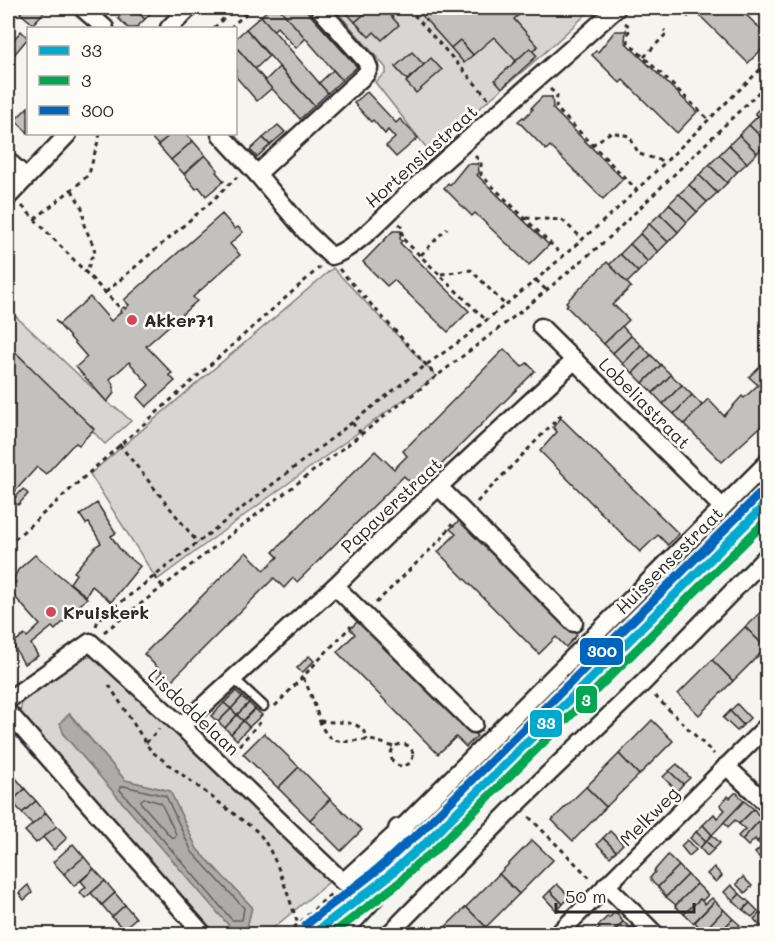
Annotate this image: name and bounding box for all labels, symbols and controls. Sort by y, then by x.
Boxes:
legend [27,27,237,135]
text: 33 [81,38,102,62]
text: 3 [81,68,92,92]
text: 300 [81,98,114,122]
street label: Hortensiastraat [360,99,482,213]
place label: Akker71 [144,308,214,332]
marker: Akker71 [125,313,139,327]
street label: Lobeliastraat [594,352,696,454]
street label: Papaverstraat [335,452,447,558]
street label: Huissensestraat [610,501,728,619]
place label: Kruiskerk [63,600,149,624]
marker: Kruiskerk [44,605,58,619]
line badge: 300 [579,637,624,666]
text: 300 [587,640,617,661]
street label: Lisdoddelaan [143,663,245,761]
line badge: 3 [575,685,598,714]
text: 3 [581,689,591,710]
line badge: 33 [529,709,563,738]
text: 33 [536,712,556,733]
street label: Melkweg [614,781,684,851]
scale bar [556,876,694,914]
text: 50 m [565,884,607,908]

